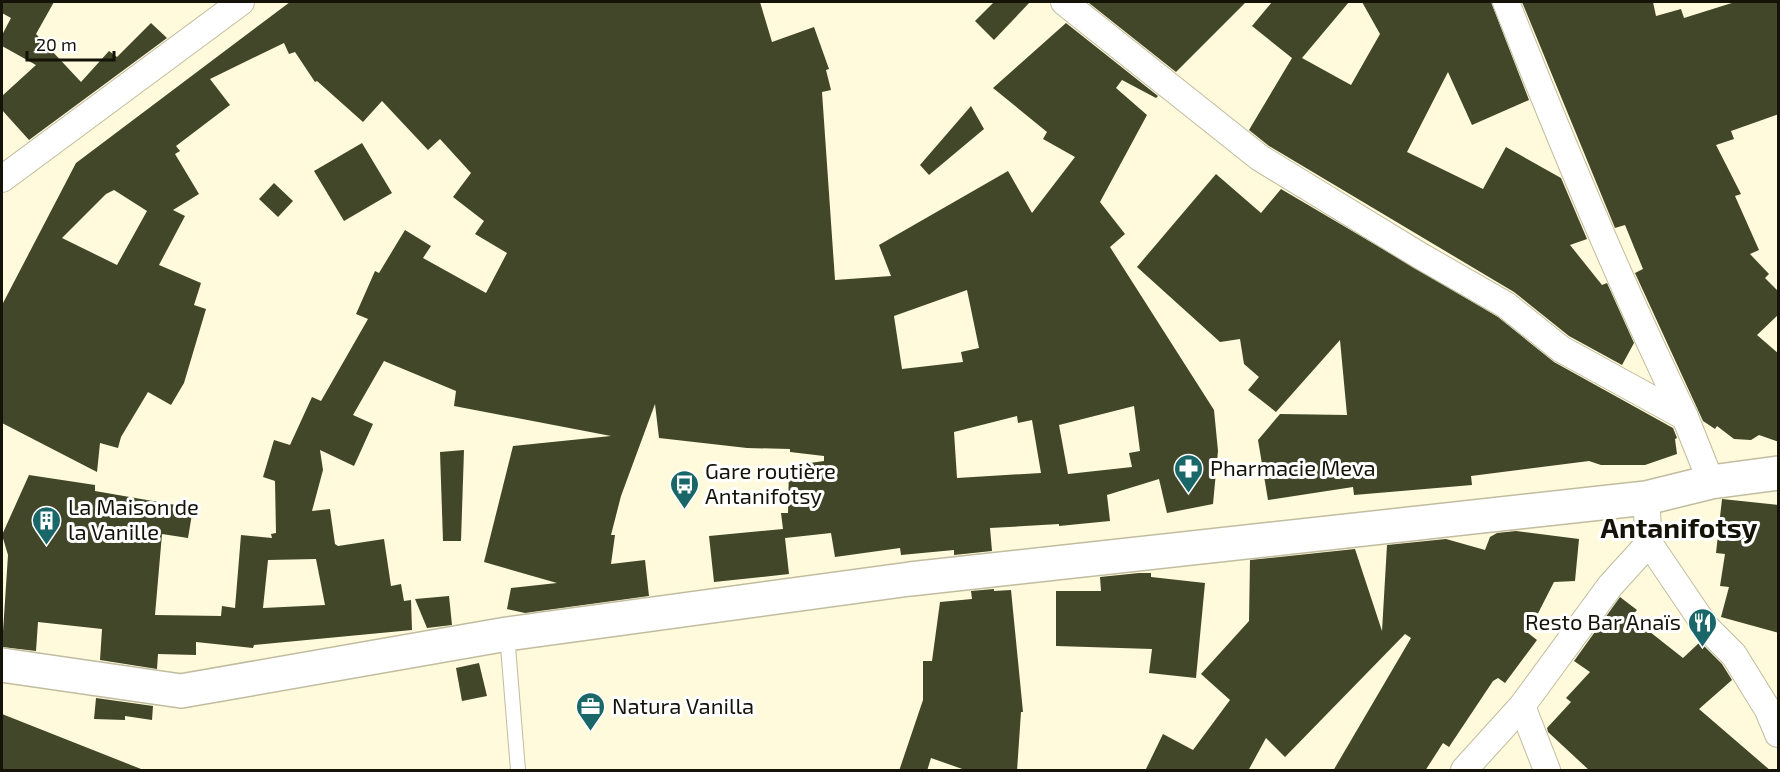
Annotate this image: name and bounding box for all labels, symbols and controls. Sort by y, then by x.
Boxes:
scale bar [27,24,114,62]
text: 20 m [36,33,77,55]
pharmacy icon: Pharmacie Meva [1173,452,1205,494]
place label: Pharmacie Meva [1210,454,1376,480]
place label: Gare routière Antanifotsy [705,457,836,508]
bus stop icon: Gare routière Antanifotsy [668,468,700,510]
place label: La Maison de la Vanille [68,493,199,544]
building icon: La Maison de la Vanille [31,504,63,546]
district label: Antanifotsy [1601,510,1758,544]
restaurant icon: Resto Bar Anaïs [1686,606,1718,648]
place label: Resto Bar Anaïs [1525,608,1681,634]
office icon: Natura Vanilla [575,690,607,732]
place label: Natura Vanilla [612,692,754,718]

